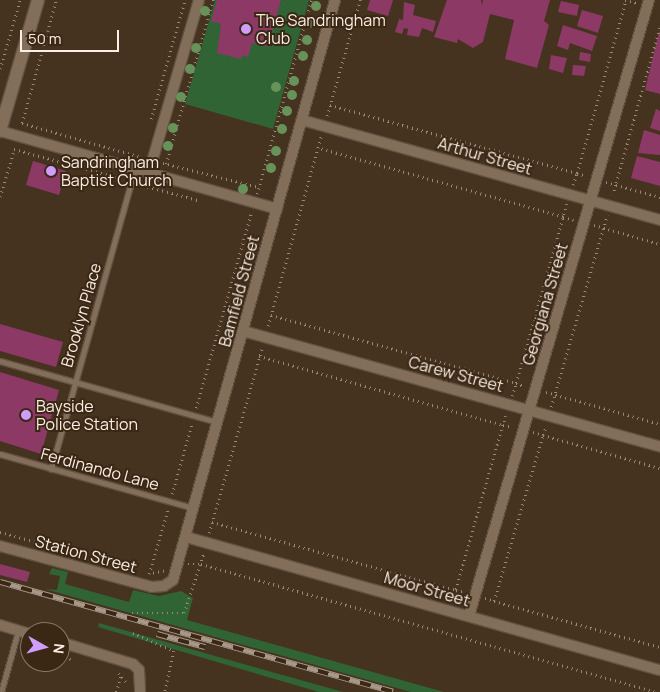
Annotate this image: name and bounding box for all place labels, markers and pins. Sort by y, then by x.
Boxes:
place label: The Sandringham Club [256,10,386,48]
marker: The Sandringham Club [240,23,252,35]
place label: Sandringham Baptist Church [61,152,172,190]
marker: Sandringham Baptist Church [45,165,57,177]
place label: Bayside Police Station [36,396,138,434]
marker: Bayside Police Station [20,409,32,421]

